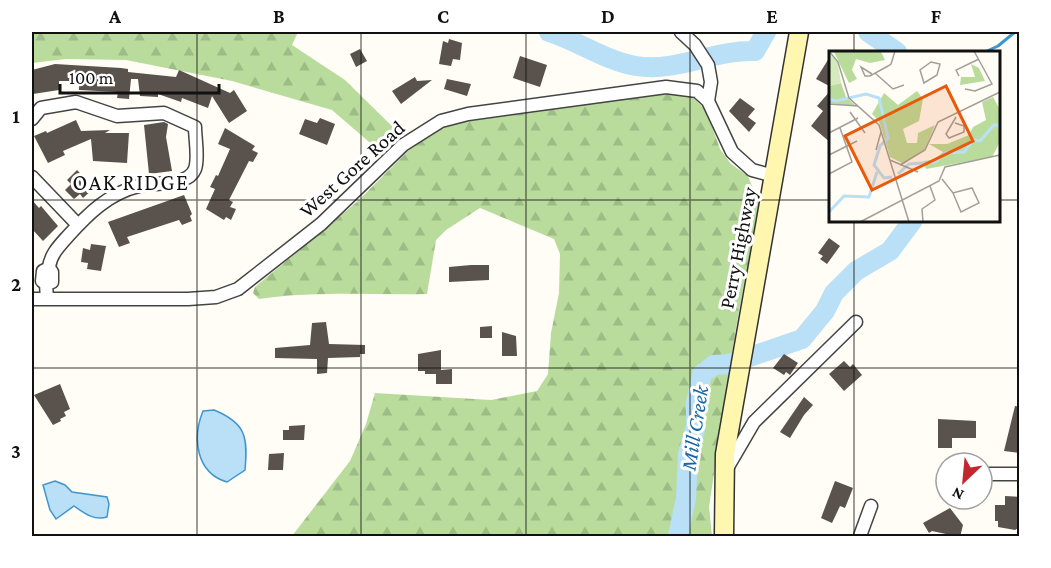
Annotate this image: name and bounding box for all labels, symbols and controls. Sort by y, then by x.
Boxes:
text: A [108,5,122,27]
text: B [273,5,285,27]
text: C [437,5,449,27]
text: D [601,5,615,27]
text: E [766,5,778,27]
text: F [931,5,942,27]
inset map [829,51,1000,222]
scale bar [60,57,219,95]
text: 100 m [69,68,114,88]
text: 1 [12,105,20,127]
street label: West Gore Road [294,116,410,222]
district label: OAK RIDGE [73,170,189,195]
street label: Perry Highway [714,185,762,311]
text: 2 [11,273,21,295]
water label: Mill Creek [675,382,714,473]
text: 3 [11,440,21,462]
north arrow [934,451,994,511]
text: N [949,484,966,504]

